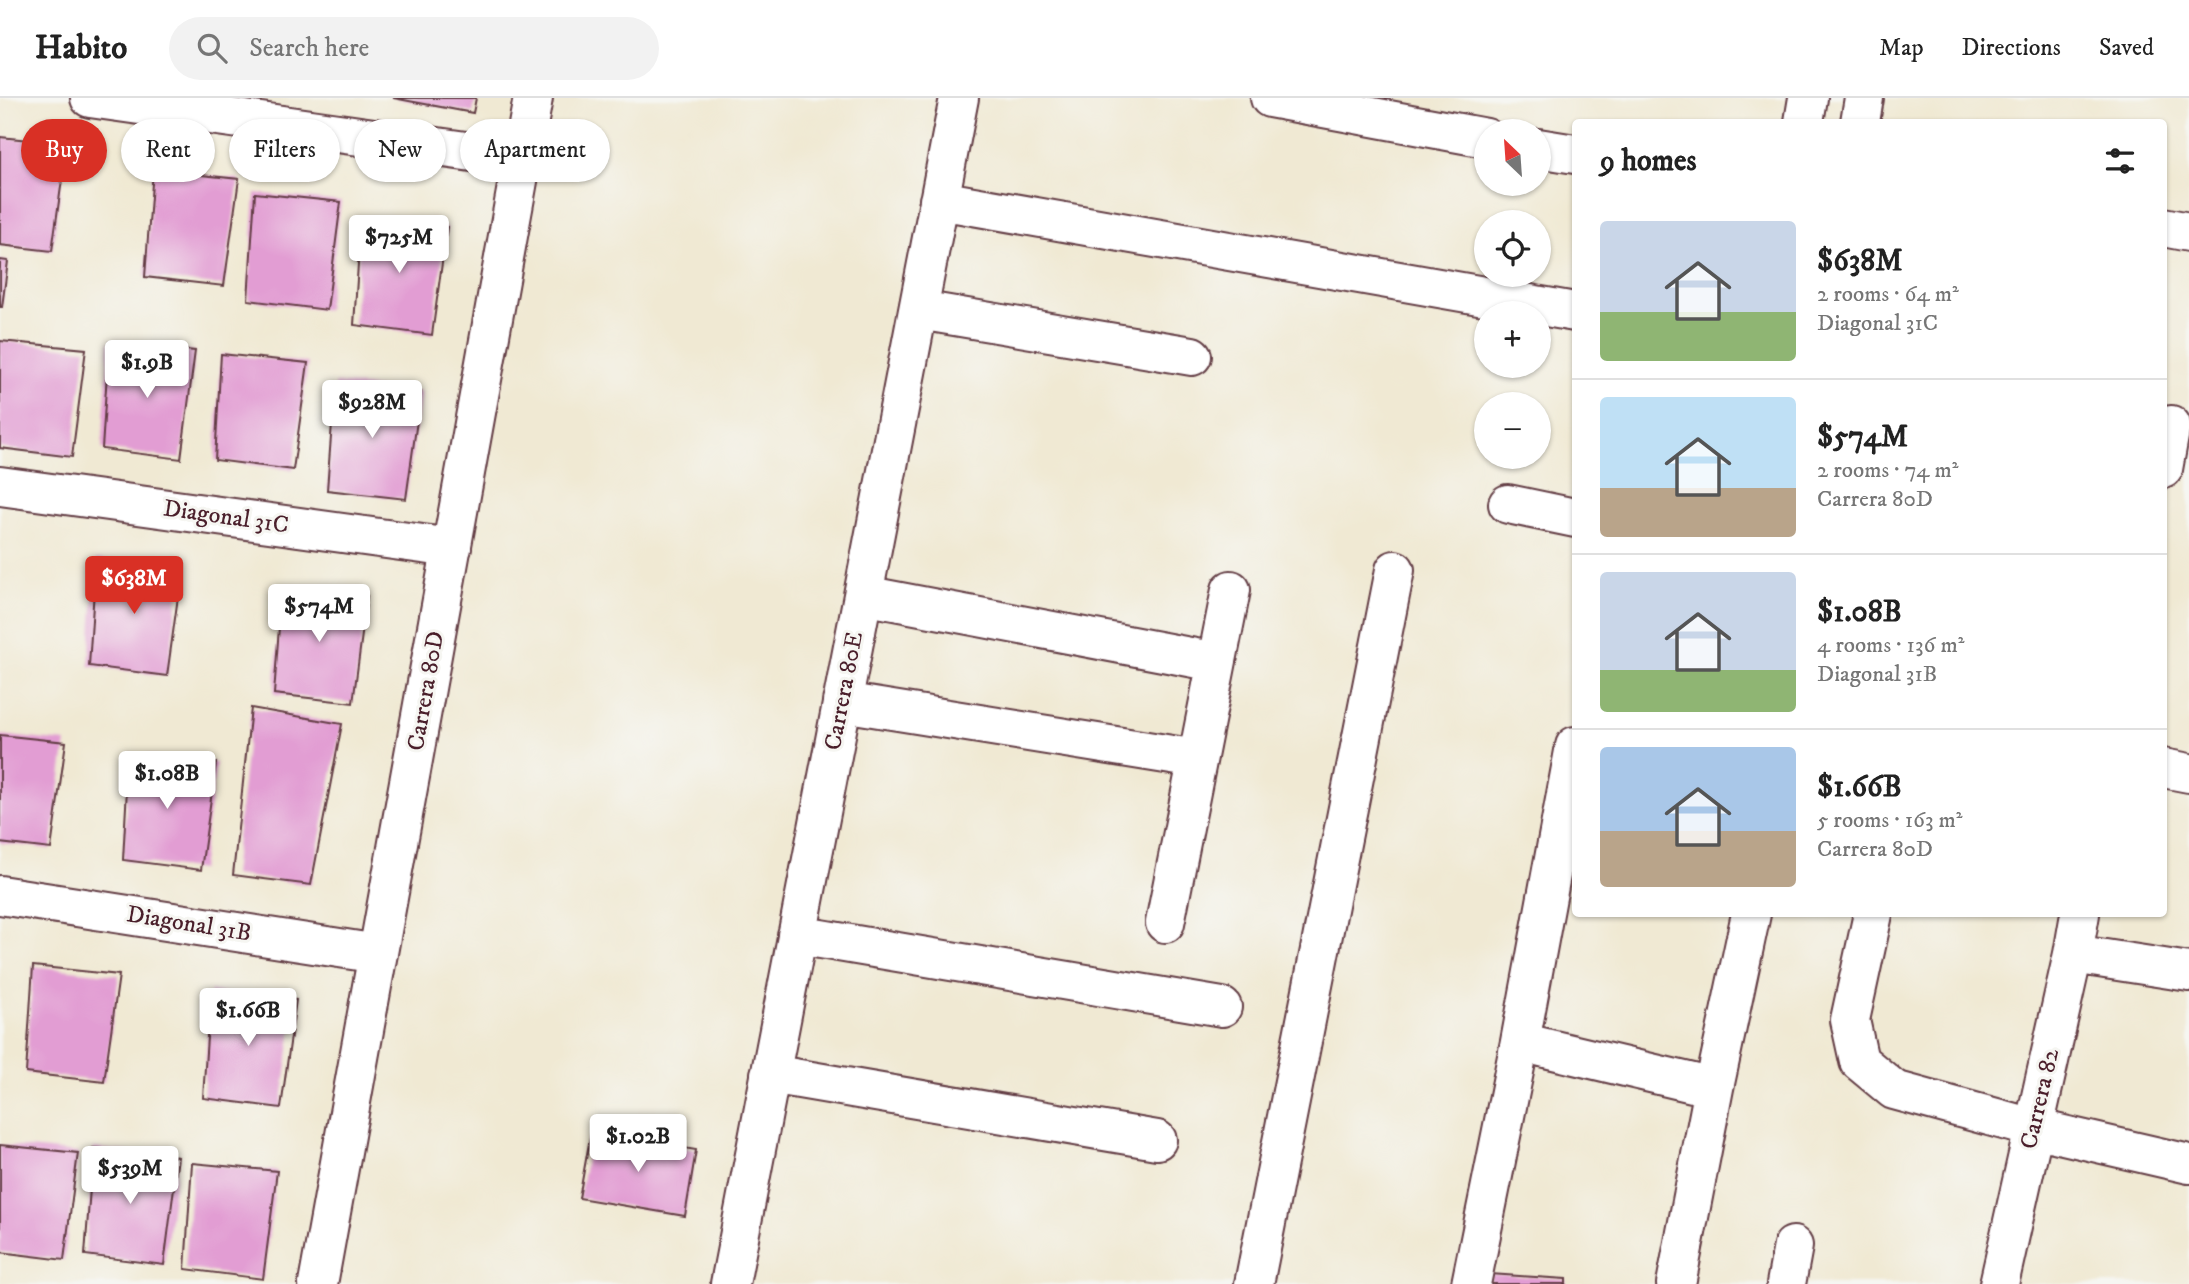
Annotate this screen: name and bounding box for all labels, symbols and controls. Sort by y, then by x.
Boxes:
search box [169,17,659,80]
text: Habito [35,28,127,69]
icon: search [193,29,231,67]
text: Search here [249,32,369,65]
text: Map [1879,33,1924,63]
text: Directions [1962,33,2061,63]
text: Saved [2099,33,2154,63]
chip: Buy [21,119,107,182]
chip: Rent [121,119,215,182]
chip: Filters [229,119,340,182]
chip: New [354,119,446,182]
chip: Apartment [460,119,610,182]
north arrow [1474,119,1550,196]
map controls [1474,119,1551,469]
icon: filters [2101,142,2139,180]
text: 9 homes [1600,143,1697,180]
button: locate [1474,210,1551,287]
pin: $725M [350,216,448,275]
text: $725M [365,223,433,252]
text: $638M [1817,243,1903,280]
icon: home [1656,249,1740,333]
text: 2 rooms · 64 m² [1817,280,1959,309]
button: + [1474,301,1551,378]
text: Diagonal 31C [1817,309,1938,338]
pin: $1.9B [98,341,196,400]
text: $1.9B [121,348,173,377]
pin: $928M [323,380,421,440]
text: $928M [338,388,406,417]
button: − [1474,392,1551,469]
text: $574M [1817,419,1908,456]
icon: home [1656,425,1740,509]
text: 2 rooms · 74 m² [1817,456,1958,485]
text: Carrera 80D [1817,485,1933,514]
street label: Diagonal 31C [161,493,291,541]
pin: $638M [85,556,183,616]
text: $638M [101,564,167,593]
pin: $574M [270,584,368,644]
text: $574M [284,592,354,621]
text: $1.08B [1817,594,1902,631]
icon: home [1656,600,1740,684]
street label: Carrera 80D [401,629,451,753]
street label: Carrera 80E [818,629,870,753]
text: 4 rooms · 136 m² [1817,631,1964,660]
text: Diagonal 31B [1817,660,1937,689]
pin: $1.08B [110,752,224,811]
text: $1.08B [135,759,199,788]
text: $1.66B [1817,769,1902,806]
icon: home [1656,775,1740,859]
text: 5 rooms · 163 m² [1817,806,1963,835]
text: Carrera 80D [1817,835,1933,864]
street label: Diagonal 31B [125,899,253,949]
pin: $1.66B [191,988,305,1048]
text: $1.66B [216,996,280,1025]
street label: Carrera 82 [2014,1046,2066,1152]
pin: $1.02B [581,1114,695,1174]
text: $1.02B [606,1122,670,1151]
pin: $539M [81,1146,179,1206]
text: $539M [97,1154,163,1183]

